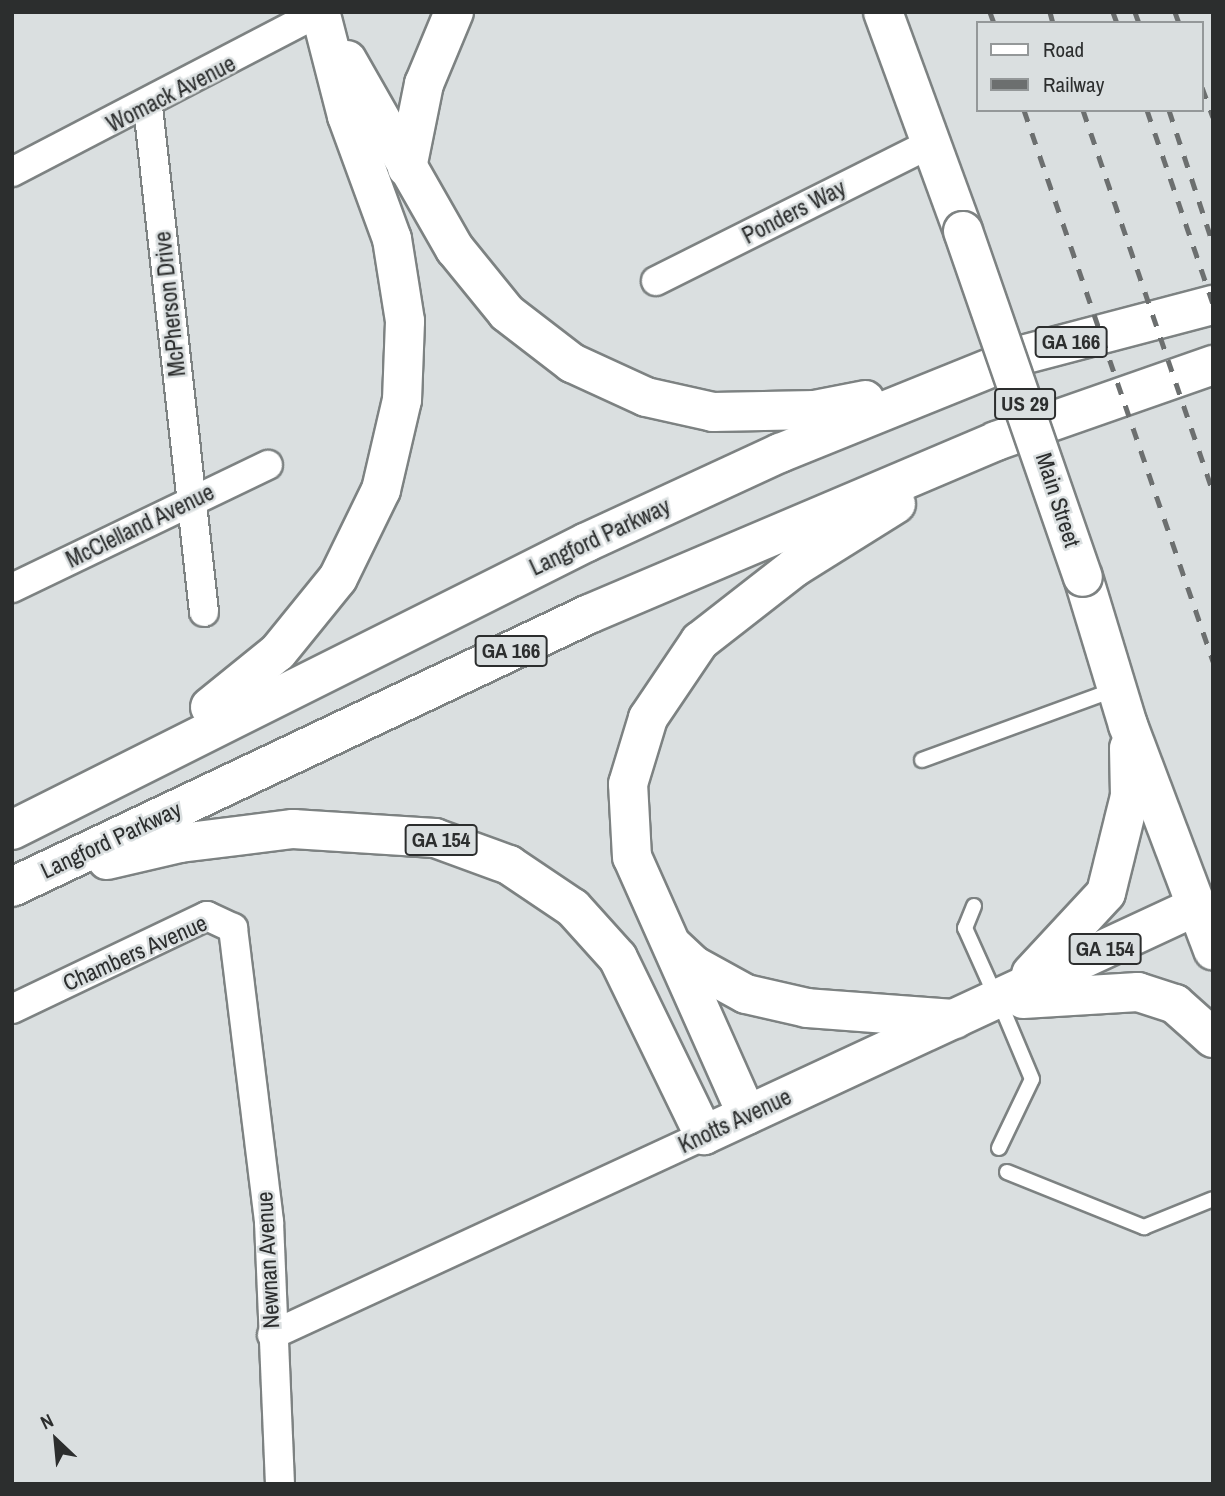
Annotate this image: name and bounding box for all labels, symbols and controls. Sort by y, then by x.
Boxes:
legend [976,21,1204,112]
text: Road [1043,35,1084,64]
street label: Womack Avenue [102,49,240,139]
text: Railway [1043,70,1104,99]
street label: Ponders Way [738,174,850,250]
street label: McPherson Drive [149,230,191,378]
road number: GA 166 [1034,324,1108,360]
road number: US 29 [993,386,1056,422]
street label: Main Street [1030,449,1086,551]
street label: McClelland Avenue [61,478,219,574]
street label: Langford Parkway [525,492,675,582]
road number: GA 166 [474,634,548,668]
street label: Langford Parkway [36,795,186,885]
road number: GA 154 [404,822,478,858]
street label: Chambers Avenue [58,909,212,997]
road number: GA 154 [1068,932,1142,967]
street label: Knotts Avenue [674,1083,796,1159]
street label: Newnan Avenue [251,1190,285,1330]
north arrow [21,1405,91,1475]
text: N [36,1407,58,1435]

